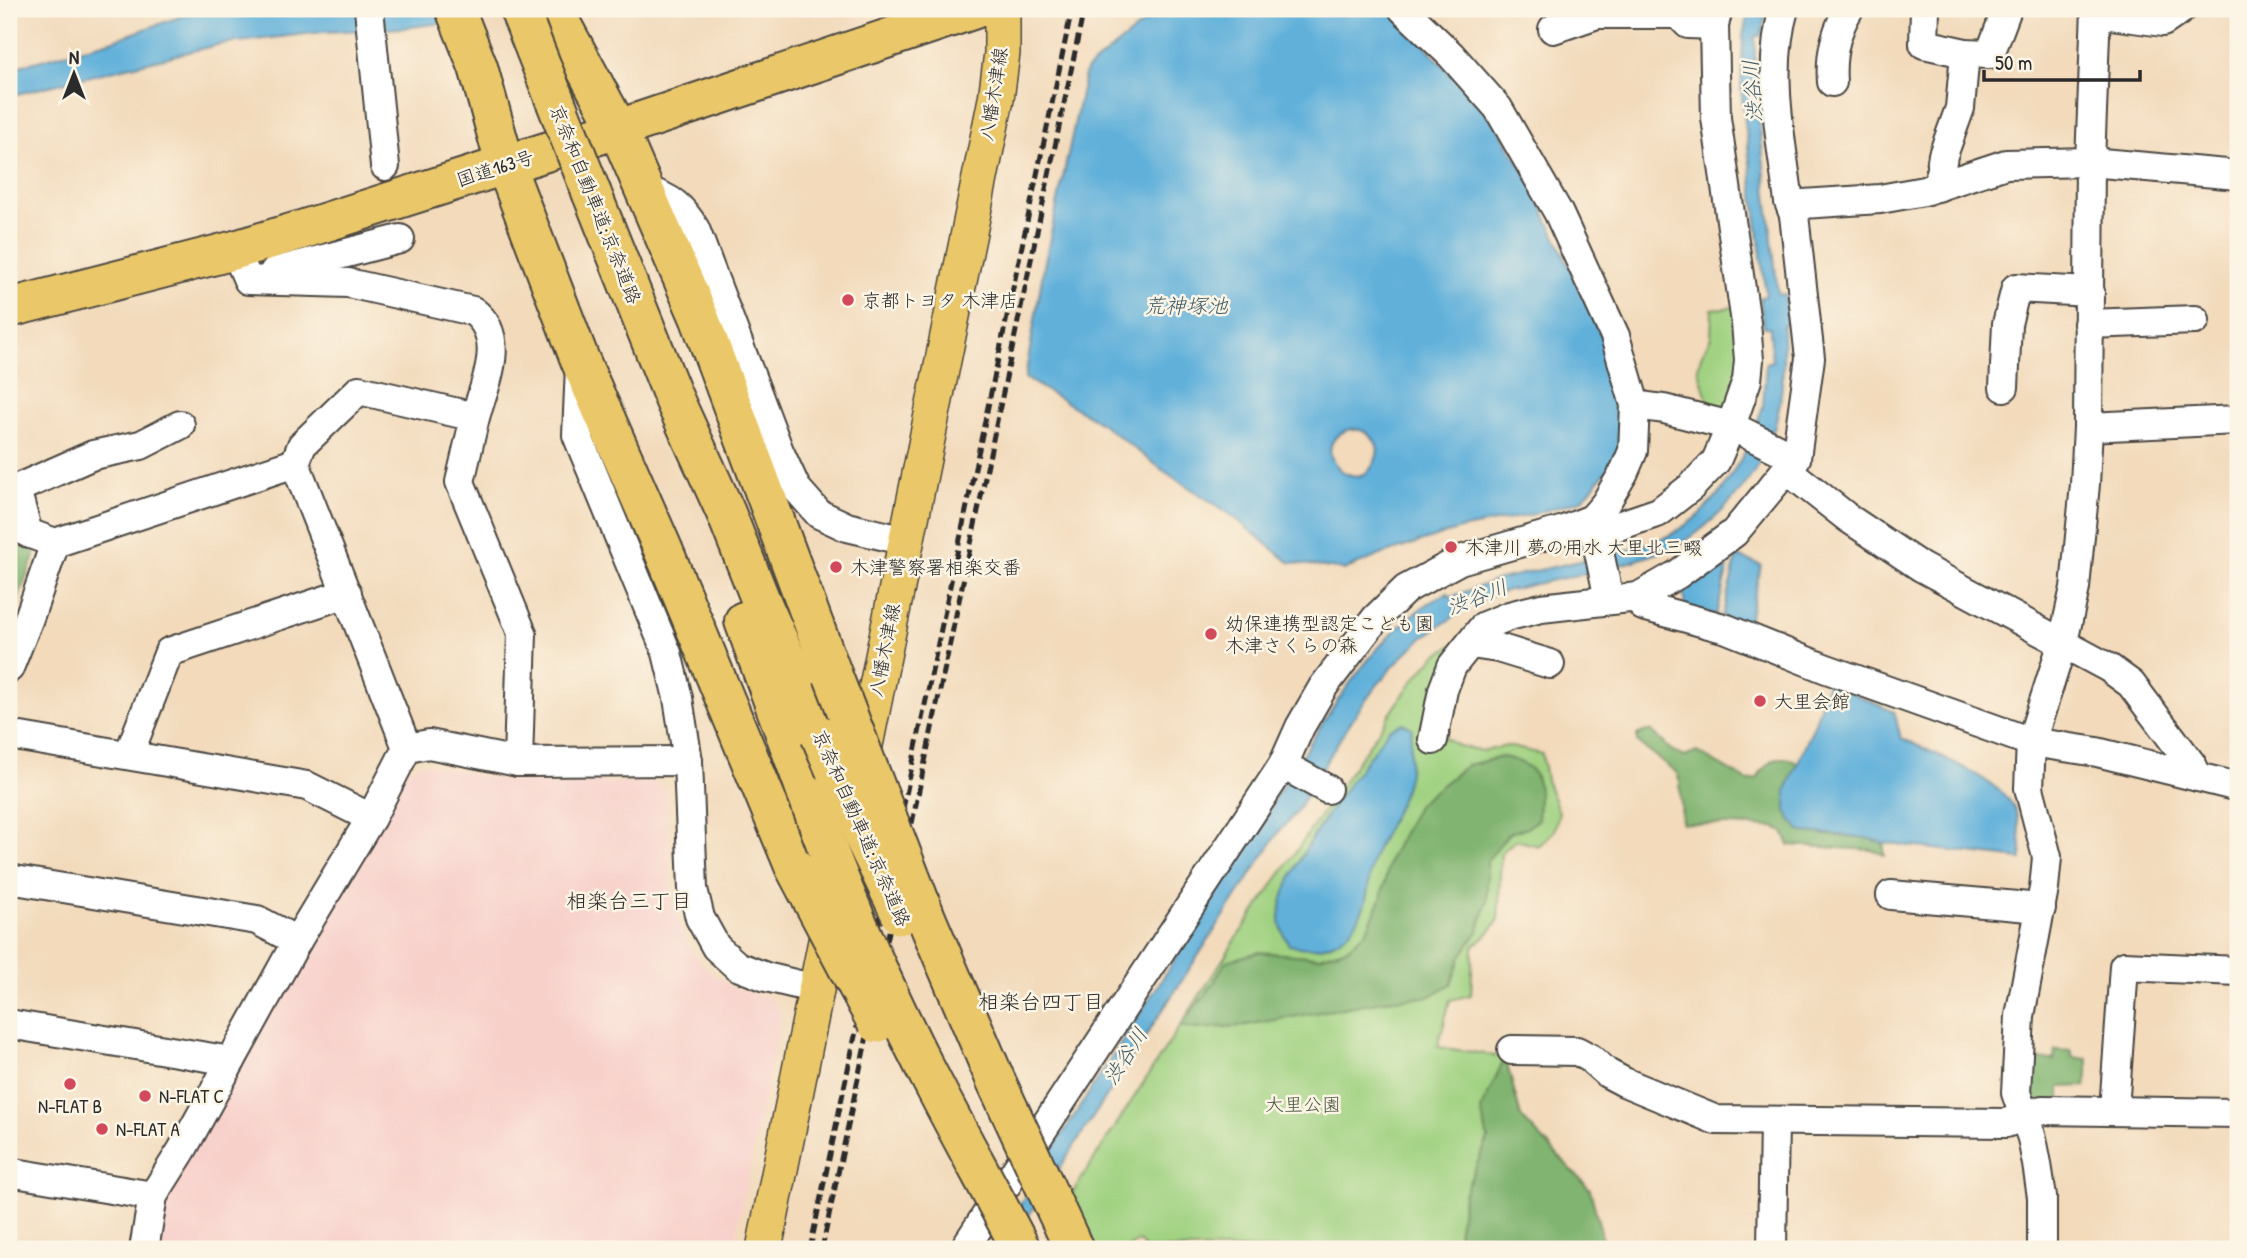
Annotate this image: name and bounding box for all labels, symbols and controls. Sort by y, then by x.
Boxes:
north arrow [38,38,108,108]
scale bar [1984,38,2140,82]
text: N [69,44,79,70]
street label: 八幡木津線 [973,45,1013,143]
text: 50 m [1995,48,2032,77]
water label: 渋谷川 [1735,59,1769,123]
street label: 京奈和自動車道;京奈道路 [544,100,648,308]
street label: 国道163号 [453,143,537,193]
place label: 京都トヨタ 木津店 [862,287,1018,313]
water label: 荒神塚池 [1144,291,1229,320]
marker: 京都トヨタ 木津店 [840,292,856,308]
place label: 木津川 夢の用水 大里北三畷 [1465,534,1702,560]
marker: 木津川 夢の用水 大里北三畷 [1443,539,1459,555]
place label: 木津警察署相楽交番 [850,554,1021,580]
marker: 木津警察署相楽交番 [828,559,844,575]
water label: 渋谷川 [1442,572,1512,622]
street label: 八幡木津線 [862,601,906,699]
place label: 幼保連携型認定こども園 木津さくらの森 [1225,610,1434,658]
marker: 幼保連携型認定こども園 木津さくらの森 [1203,626,1219,642]
place label: 大里会館 [1774,688,1850,714]
marker: 大里会館 [1752,693,1768,709]
street label: 京奈和自動車道;京奈道路 [807,725,917,931]
district label: 相楽台三丁目 [566,886,692,915]
district label: 相楽台四丁目 [978,987,1104,1016]
water label: 渋谷川 [1096,1022,1154,1090]
marker: N-FLAT B [62,1076,78,1092]
place label: N-FLAT C [159,1083,224,1109]
marker: N-FLAT C [137,1088,153,1104]
park label: 大里公園 [1265,1091,1341,1117]
place label: N-FLAT B [38,1093,102,1119]
place label: N-FLAT A [116,1116,180,1142]
marker: N-FLAT A [94,1121,110,1137]

